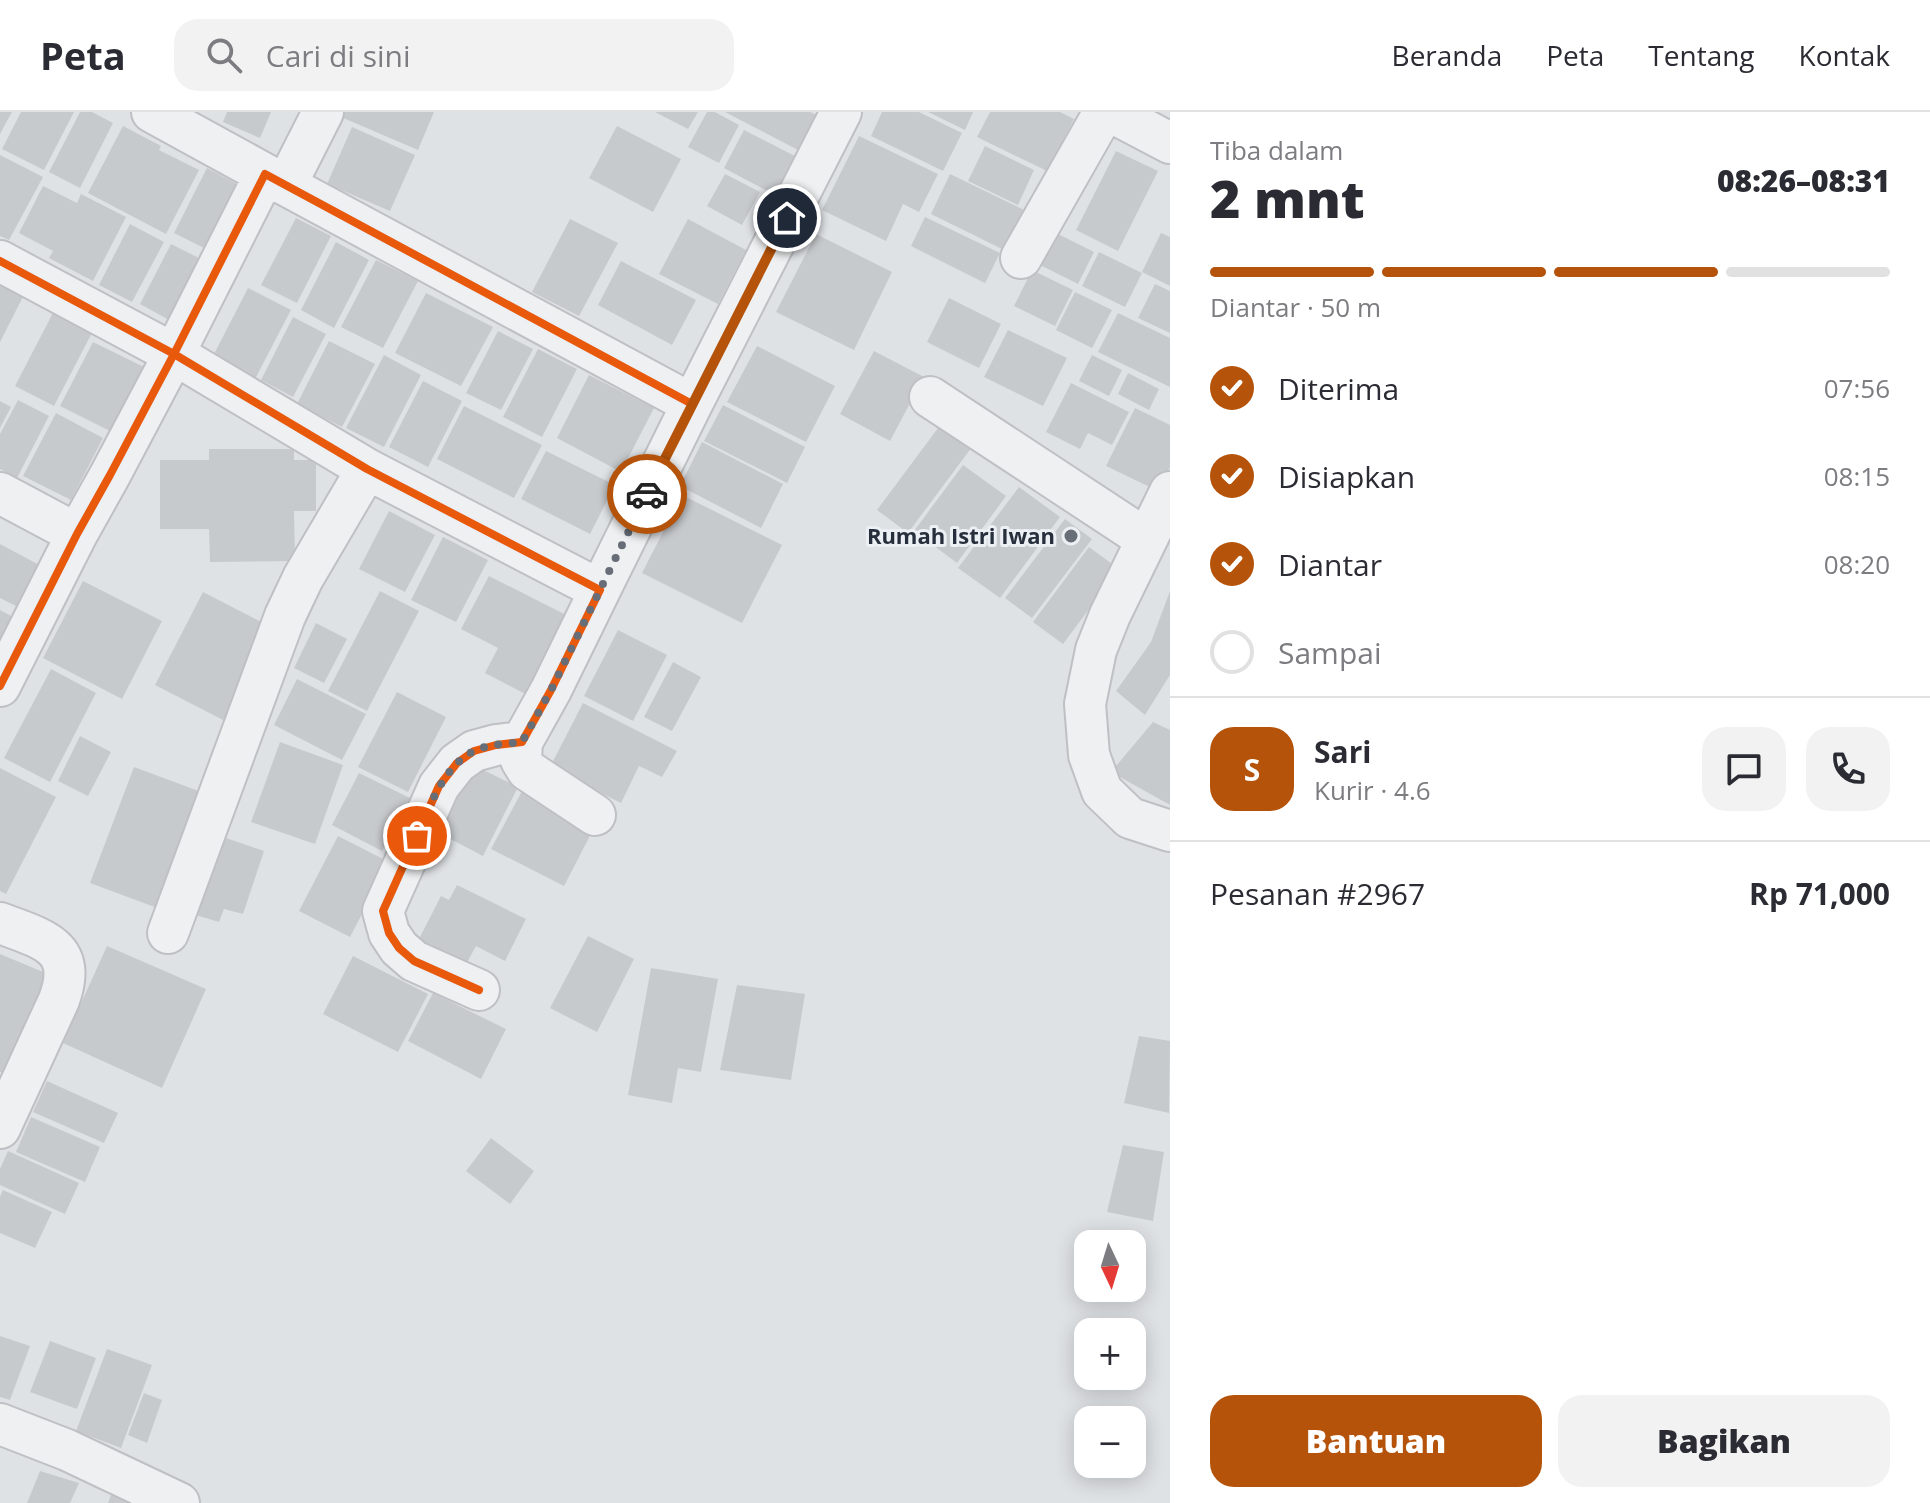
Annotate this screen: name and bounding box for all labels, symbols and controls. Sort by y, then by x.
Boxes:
search box [174,19,734,91]
text: Peta [40,29,126,81]
icon: search [202,33,246,77]
text: Cari di sini [266,35,411,76]
text: Beranda [1392,36,1502,74]
text: Peta [1546,36,1604,74]
text: Tentang [1648,36,1755,74]
text: Kontak [1799,36,1890,74]
text: Tiba dalam [1210,132,1343,168]
text: 08:26–08:31 [1717,160,1890,201]
text: 2 mnt [1210,162,1365,233]
pin [753,184,821,252]
icon: home [765,196,809,240]
text: Diantar · 50 m [1210,289,1381,325]
icon: check [1210,366,1254,410]
text: Diterima [1278,368,1399,409]
text: 07:56 [1824,370,1890,406]
courier [607,454,687,534]
icon: check [1210,454,1254,498]
text: Disiapkan [1278,456,1415,497]
text: 08:15 [1824,458,1890,494]
icon: car [625,472,669,516]
place label: Rumah Istri Iwan [867,520,1055,550]
marker: Rumah Istri Iwan [1062,527,1080,545]
icon: check [1210,542,1254,586]
text: Diantar [1278,544,1382,585]
text: 08:20 [1824,546,1890,582]
text: Sampai [1278,632,1382,673]
button: chat [1702,727,1786,811]
button: phone [1806,727,1890,811]
text: Sari [1314,731,1371,772]
text: S [1244,749,1260,790]
text: Kurir · 4.6 [1314,772,1431,808]
pin [383,802,451,870]
icon: bag [395,814,439,858]
text: Pesanan #2967 [1210,873,1425,914]
text: Rp 71,000 [1749,873,1890,914]
north arrow [1074,1230,1146,1302]
map controls [1074,1230,1146,1478]
button: + [1074,1318,1146,1390]
button: Bantuan [1210,1395,1542,1487]
button: Bagikan [1558,1395,1890,1487]
button: − [1074,1406,1146,1478]

